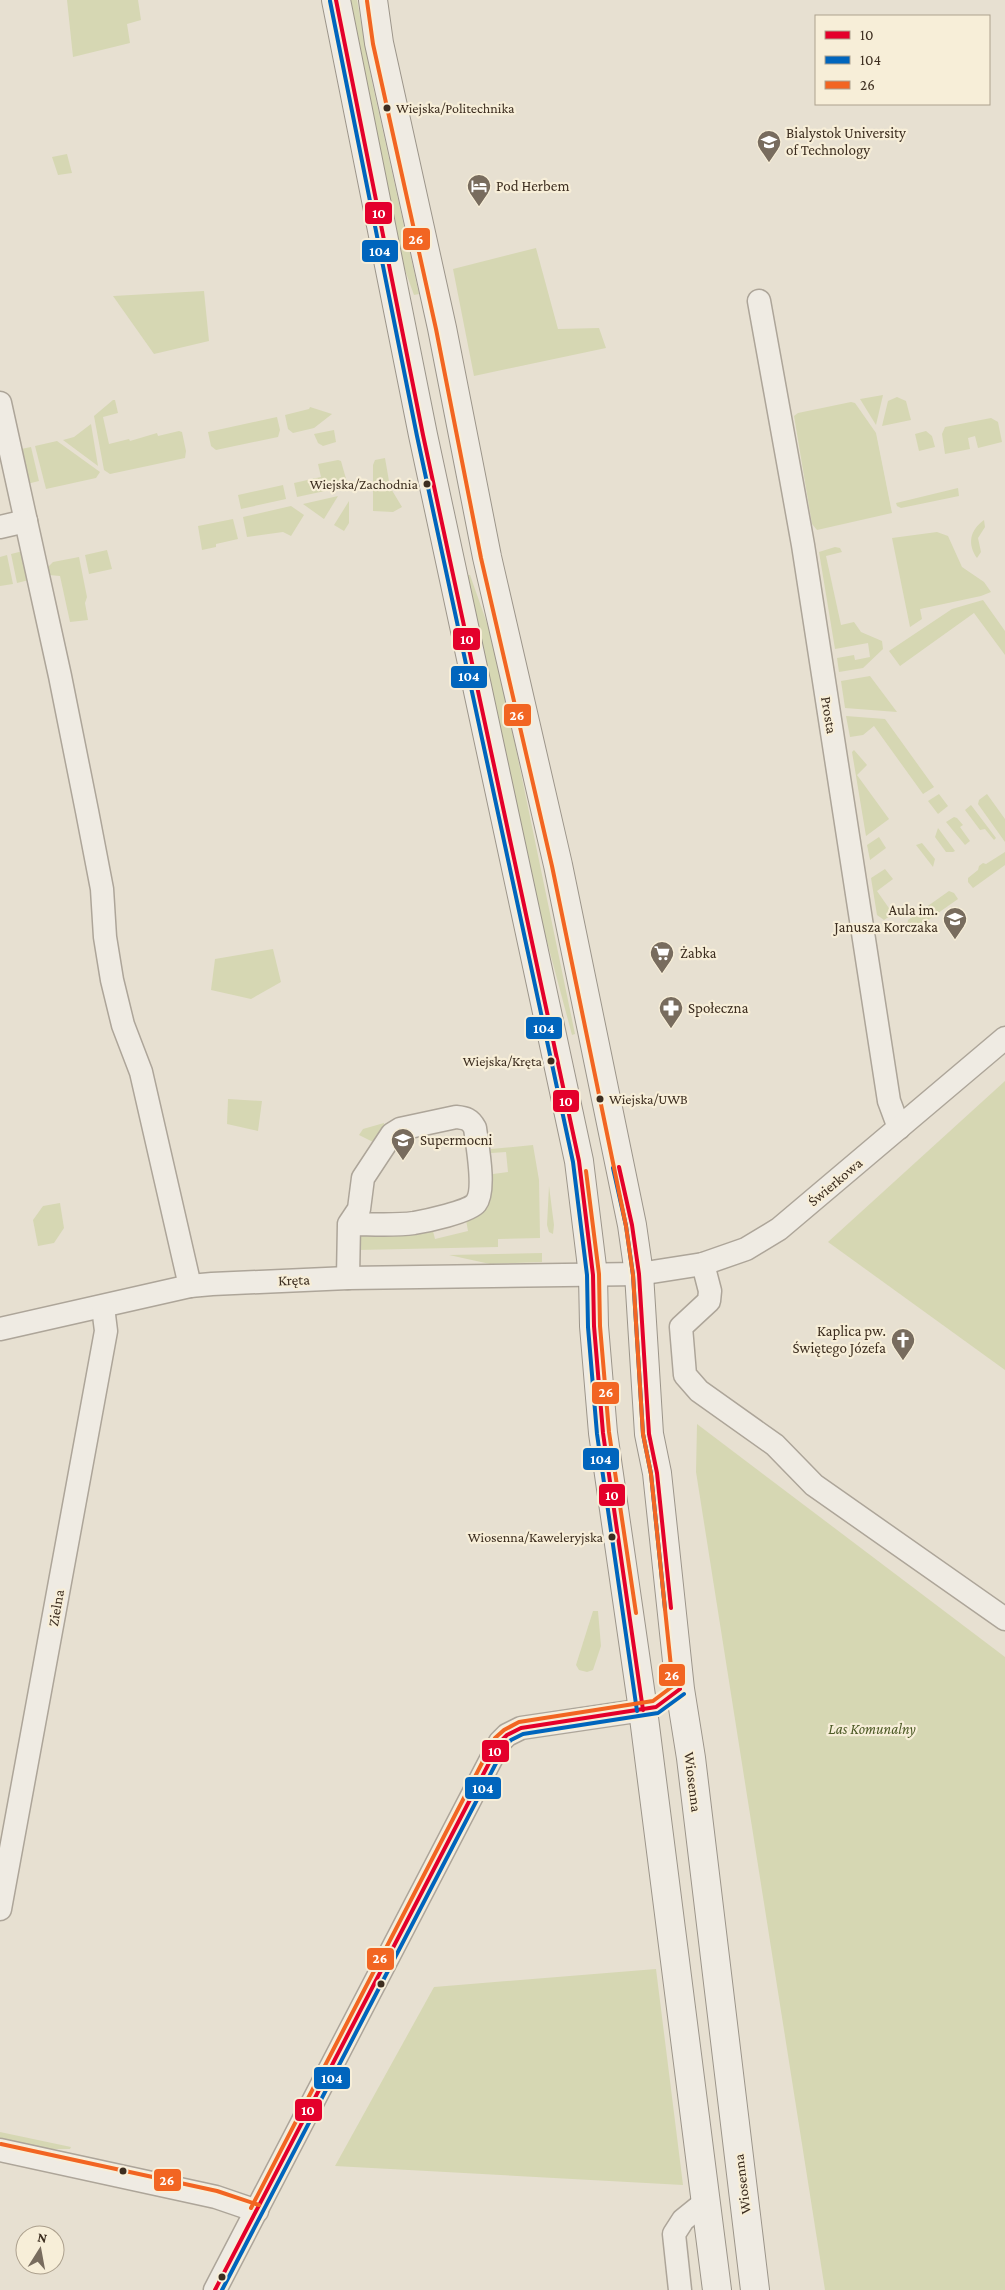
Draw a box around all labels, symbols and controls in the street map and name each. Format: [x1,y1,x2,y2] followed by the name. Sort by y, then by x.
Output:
[815,15,990,105] legend
[860,27,873,43] text: 10
[860,52,881,68] text: 104
[860,77,875,93] text: 26
[396,100,515,117] place label: Wiejska/Politechnika
[382,103,392,113] marker: Wiejska/Politechnika
[786,125,906,159] place label: Bialystok University of Technology
[756,129,782,163] school or university icon: Bialystok University of Technology
[466,173,492,207] hotel icon: Pod Herbem
[496,178,569,194] place label: Pod Herbem
[364,201,393,225] line badge: 10
[372,205,386,221] text: 10
[402,227,431,251] line badge: 26
[409,231,423,247] text: 26
[361,239,399,263] line badge: 104
[369,243,391,259] text: 104
[310,476,419,493] place label: Wiejska/Zachodnia
[422,479,432,489] marker: Wiejska/Zachodnia
[452,627,481,651] line badge: 10
[460,631,474,647] text: 10
[450,665,488,689] line badge: 104
[458,668,480,684] text: 104
[818,695,840,735] street label: Prosta
[503,703,532,727] line badge: 26
[510,707,524,723] text: 26
[832,902,938,936] place label: Aula im. Janusza Korczaka
[942,906,968,940] school or university icon: Aula im. Janusza Korczaka
[649,940,675,974] supermarket icon: Żabka
[680,945,717,961] place label: Żabka
[658,995,684,1029] pharmacy icon: Społeczna
[688,1000,748,1017] place label: Społeczna
[525,1016,563,1040] line badge: 104
[533,1020,555,1036] text: 104
[463,1053,543,1070] place label: Wiejska/Kręta
[546,1056,556,1066] marker: Wiejska/Kręta
[552,1089,580,1113] line badge: 10
[609,1091,688,1108] place label: Wiejska/UWB
[559,1093,573,1109] text: 10
[595,1094,605,1104] marker: Wiejska/UWB
[390,1127,416,1161] school or university icon: Supermocni
[420,1132,493,1149] place label: Supermocni
[805,1155,865,1209] street label: Świerkowa
[278,1271,310,1290] street label: Kręta
[792,1323,886,1357] place label: Kaplica pw. Świętego Józefa
[890,1327,916,1361] church icon: Kaplica pw. Świętego Józefa
[591,1381,620,1405] line badge: 26
[599,1384,613,1400] text: 26
[582,1447,620,1471] line badge: 104
[590,1451,612,1467] text: 104
[598,1483,626,1507] line badge: 10
[605,1487,619,1503] text: 10
[468,1529,604,1546] place label: Wiosenna/Kaweleryjska
[607,1532,617,1542] marker: Wiosenna/Kaweleryjska
[45,1588,67,1628] street label: Zielna
[658,1663,686,1687] line badge: 26
[665,1667,679,1683] text: 26
[828,1721,916,1738] park label: Las Komunalny
[481,1739,510,1763] line badge: 10
[488,1743,502,1759] text: 10
[681,1751,705,1813] street label: Wiosenna
[464,1776,502,1800] line badge: 104
[472,1780,494,1796] text: 104
[366,1947,395,1971] line badge: 26
[373,1950,387,1966] text: 26
[376,1979,386,1989] unlabelled marker
[313,2066,351,2090] line badge: 104
[321,2070,343,2086] text: 104
[294,2098,323,2122] line badge: 10
[301,2102,315,2118] text: 10
[730,2153,754,2215] street label: Wiosenna
[118,2166,128,2176] unlabelled marker
[153,2168,182,2192] line badge: 26
[160,2172,174,2188] text: 26
[15,2225,65,2275] north arrow
[36,2228,49,2246] text: N
[217,2272,227,2282] unlabelled marker

